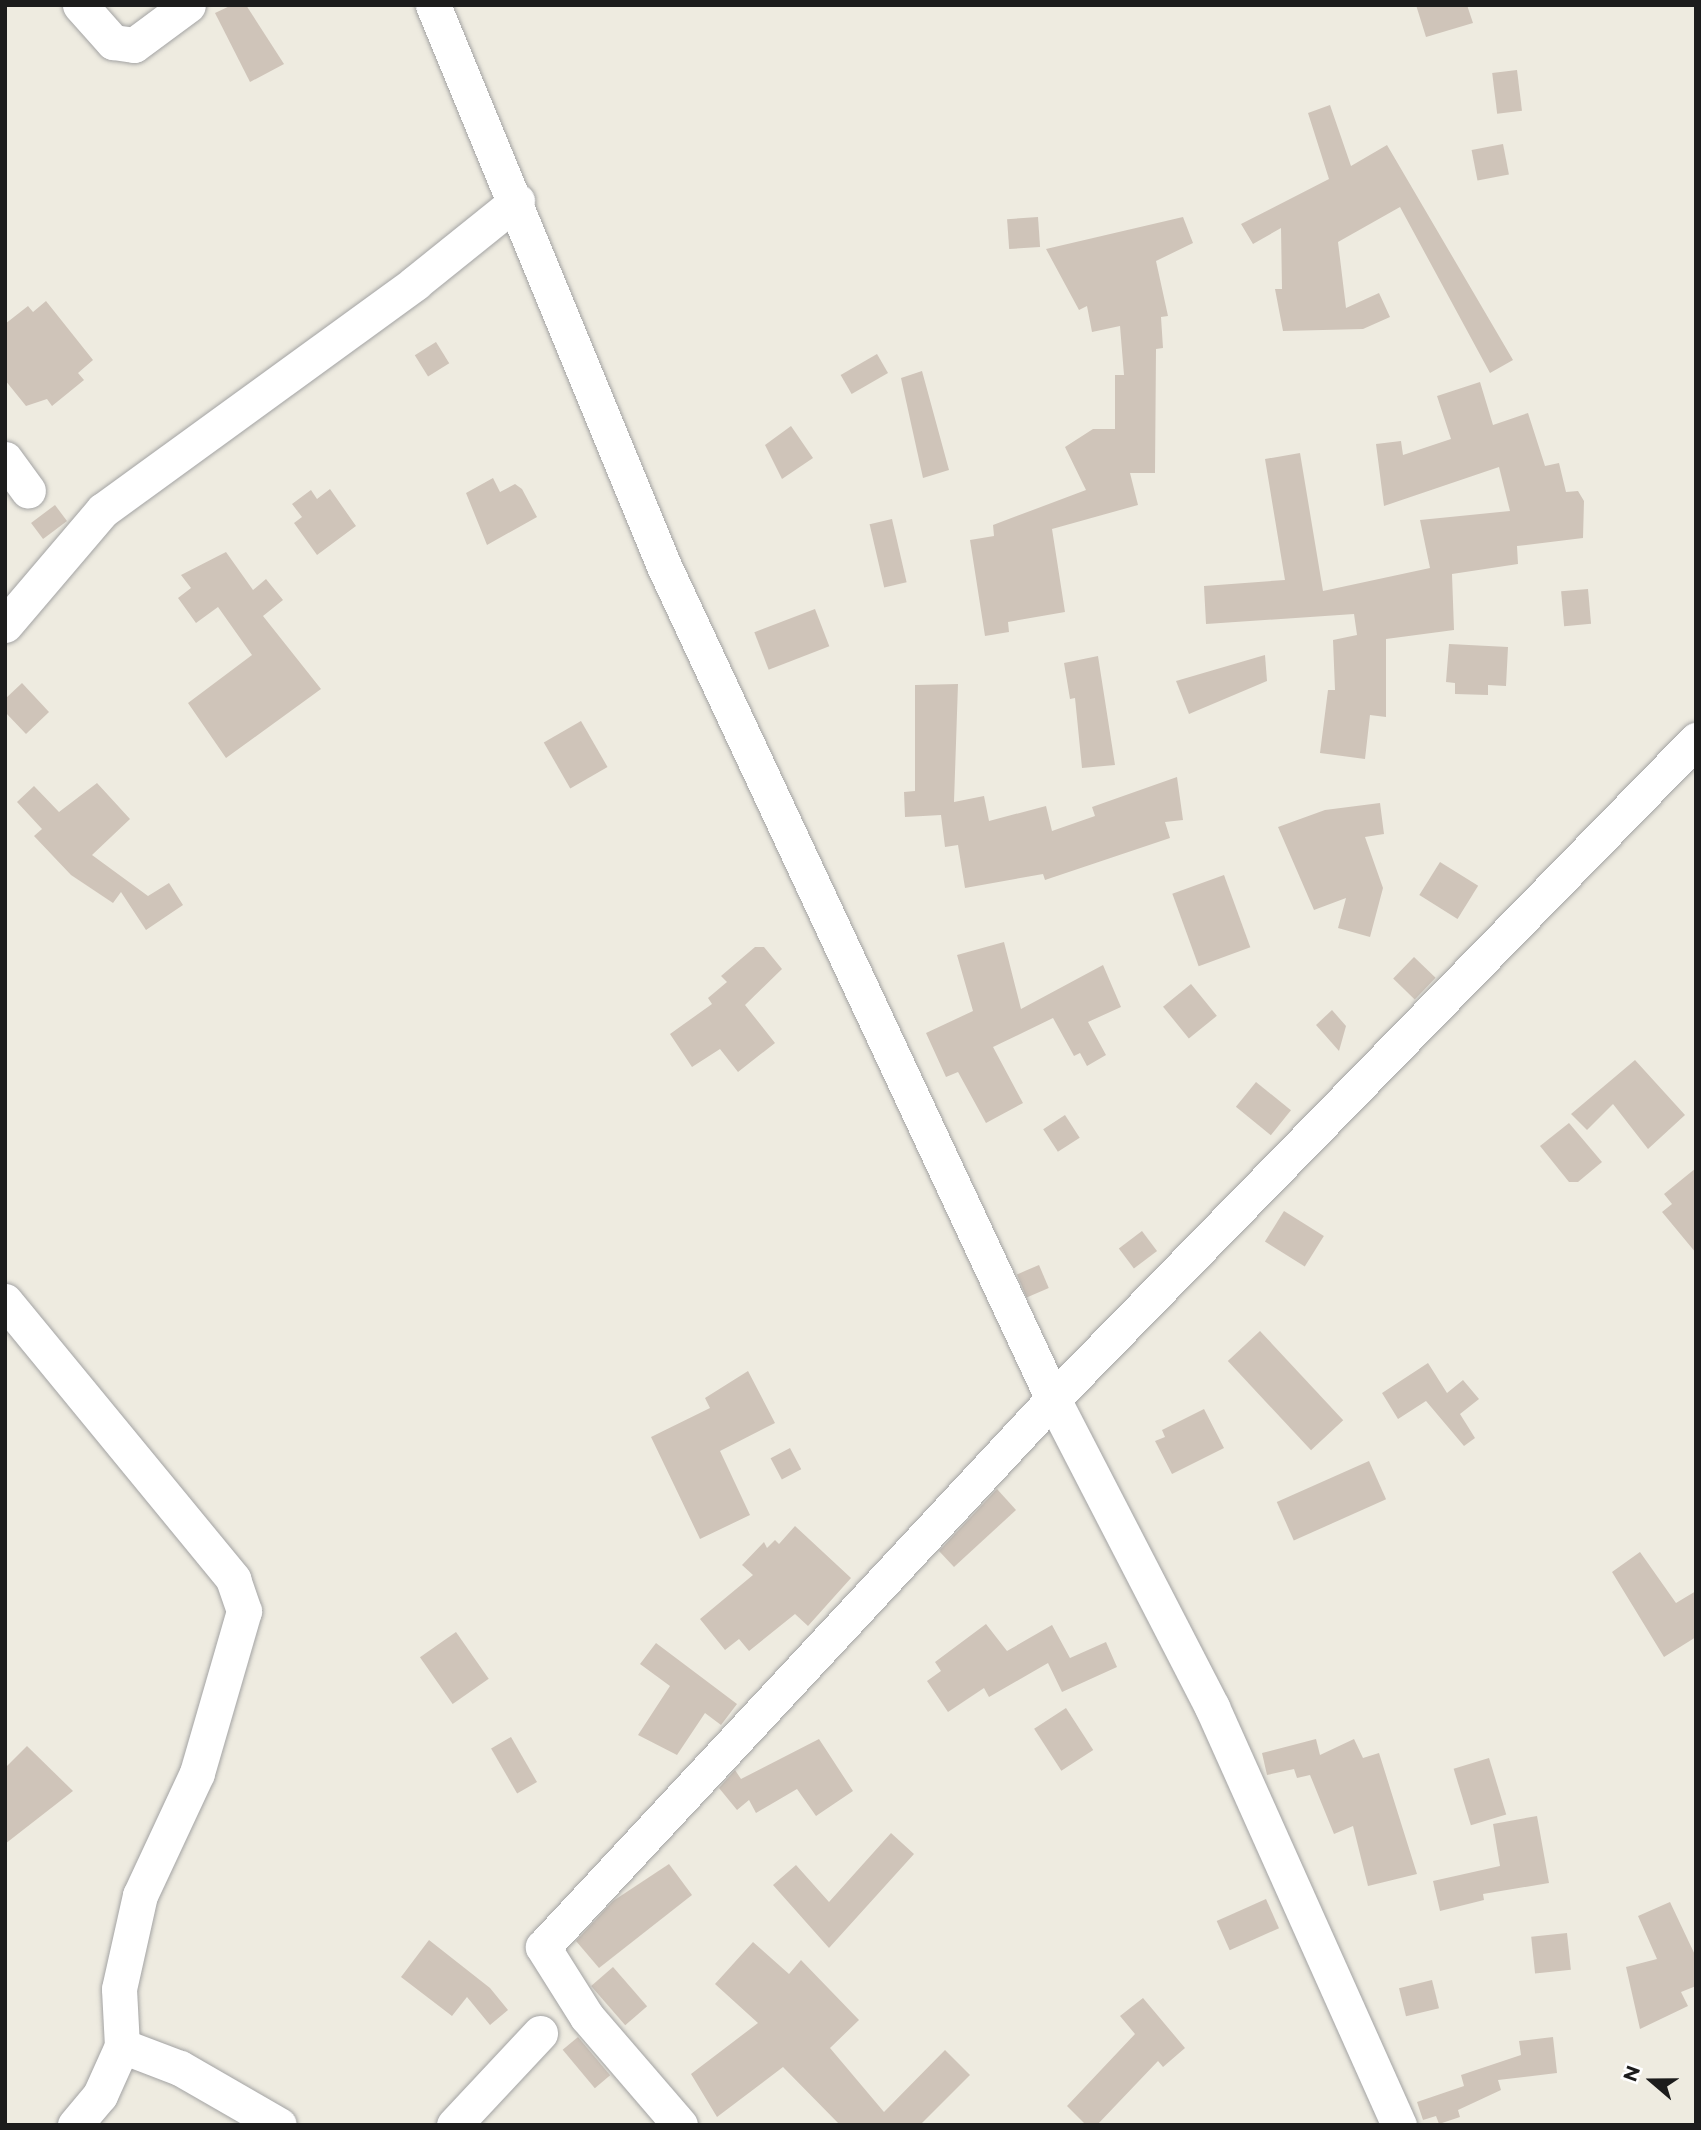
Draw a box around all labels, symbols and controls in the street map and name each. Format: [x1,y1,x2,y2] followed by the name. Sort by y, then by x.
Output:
[1617,2046,1687,2116] north arrow
[1618,2063,1645,2085] text: N

